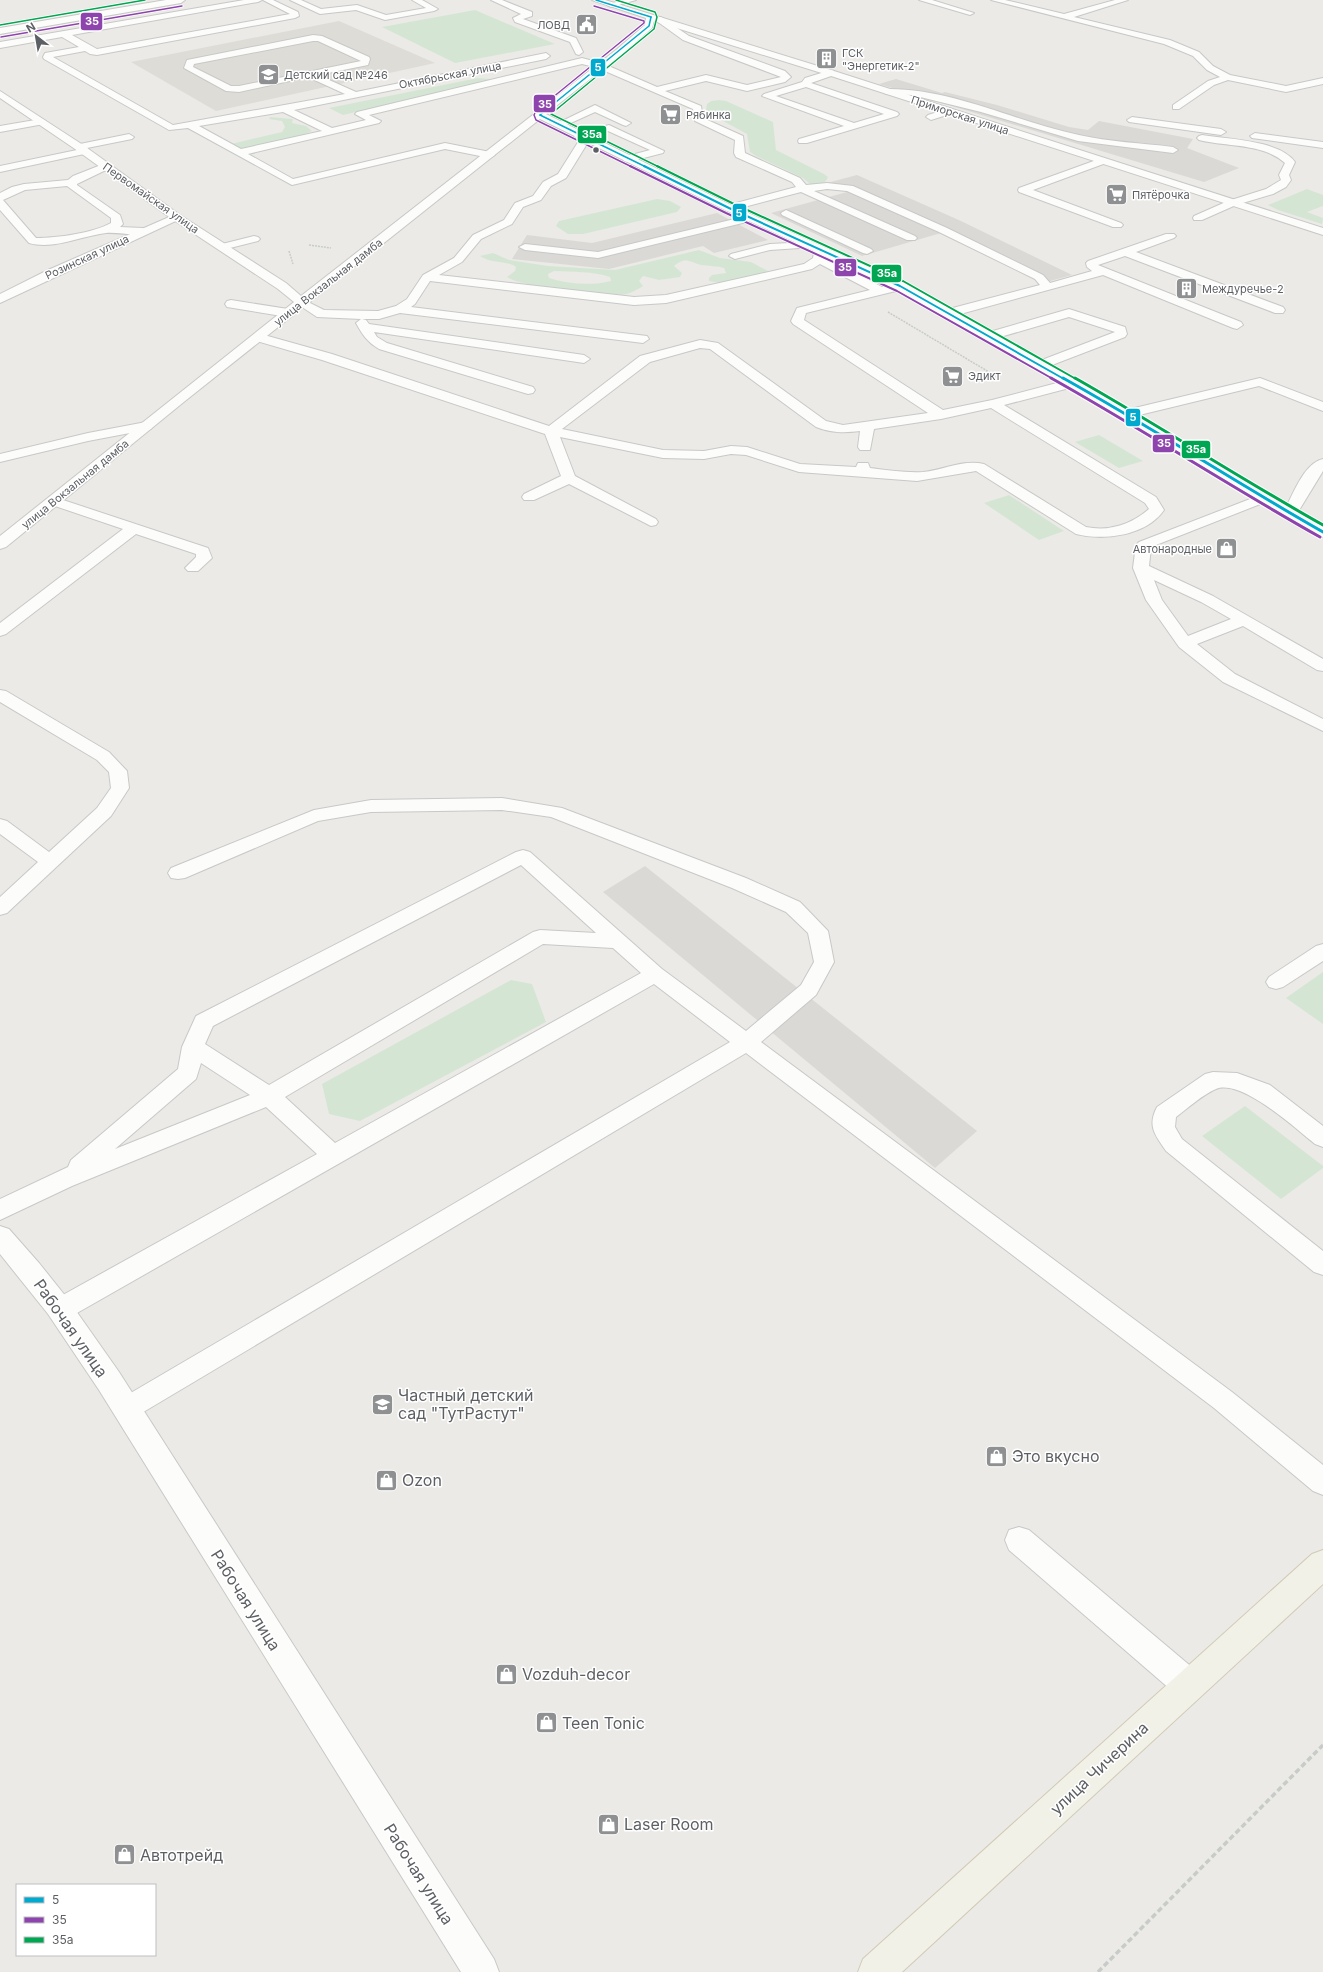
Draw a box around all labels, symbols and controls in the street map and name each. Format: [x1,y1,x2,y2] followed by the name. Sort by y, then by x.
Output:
[80,12,103,31] line badge: 35
[573,12,599,38] public building icon: ЛОВД
[85,14,99,28] text: 35
[16,16,56,56] north arrow
[537,18,570,32] place label: ЛОВД
[24,19,38,36] text: N
[814,46,840,72] building icon: ГСК "Энергетик-2"
[842,46,920,73] place label: ГСК "Энергетик-2"
[398,58,502,92] street label: Октябрьская улица
[590,58,606,77] line badge: 5
[594,60,602,74] text: 5
[256,62,282,88] school or university icon: Детский сад №246
[284,68,388,82] place label: Детский сад №246
[909,93,1011,137] street label: Приморская улица
[533,94,556,113] line badge: 35
[538,97,552,111] text: 35
[657,102,683,128] supermarket icon: Рябинка
[686,108,731,122] place label: Рябинка
[577,125,607,144] line badge: 35а
[582,127,602,141] text: 35а
[591,145,601,155] unlabelled marker
[100,160,202,236] street label: Первомайская улица
[1104,182,1130,208] supermarket icon: Пятёрочка
[1132,188,1190,202] place label: Пятёрочка
[732,203,747,222] line badge: 5
[735,206,743,220] text: 5
[43,231,131,283] street label: Розинская улица
[271,235,385,329] street label: улица Вокзальная дамба
[834,258,857,277] line badge: 35
[838,260,852,274] text: 35
[871,264,902,283] line badge: 35а
[877,266,897,280] text: 35а
[1173,276,1199,302] building icon: Междуречье-2
[1202,282,1284,296] place label: Междуречье-2
[939,363,965,389] supermarket icon: Эдикт
[968,369,1001,383] place label: Эдикт
[1125,408,1141,427] line badge: 5
[1129,410,1137,424] text: 5
[1152,434,1175,453] line badge: 35
[19,436,131,532] street label: улица Вокзальная дамба
[1157,436,1171,450] text: 35
[1181,440,1211,459] line badge: 35а
[1186,442,1206,456] text: 35а
[1214,536,1240,562] shop icon: Автонародные
[1133,542,1212,556] place label: Автонародные
[30,1275,112,1381] street label: Рабочая улица
[398,1385,534,1423] place label: Частный детский сад "ТутРастут"
[370,1391,396,1417] school or university icon: Частный детский сад "ТутРастут"
[984,1443,1010,1469] shop icon: Это вкусно
[1012,1446,1100,1466] place label: Это вкусно
[373,1467,399,1493] shop icon: Ozon
[402,1470,442,1490] place label: Ozon
[207,1546,285,1654] street label: Рабочая улица
[494,1661,520,1687] shop icon: Vozduh-decor
[522,1664,630,1684] place label: Vozduh-decor
[534,1710,560,1736] shop icon: Teen Tonic
[562,1713,645,1733] place label: Teen Tonic
[1046,1717,1152,1819] street label: улица Чичерина
[595,1811,621,1837] shop icon: Laser Room
[624,1814,714,1834] place label: Laser Room
[380,1820,458,1928] street label: Рабочая улица
[111,1842,137,1868] shop icon: Автотрейд
[140,1845,223,1865] place label: Автотрейд
[16,1884,156,1956] legend
[52,1892,59,1907] text: 5
[52,1912,67,1927] text: 35
[52,1932,73,1947] text: 35а

